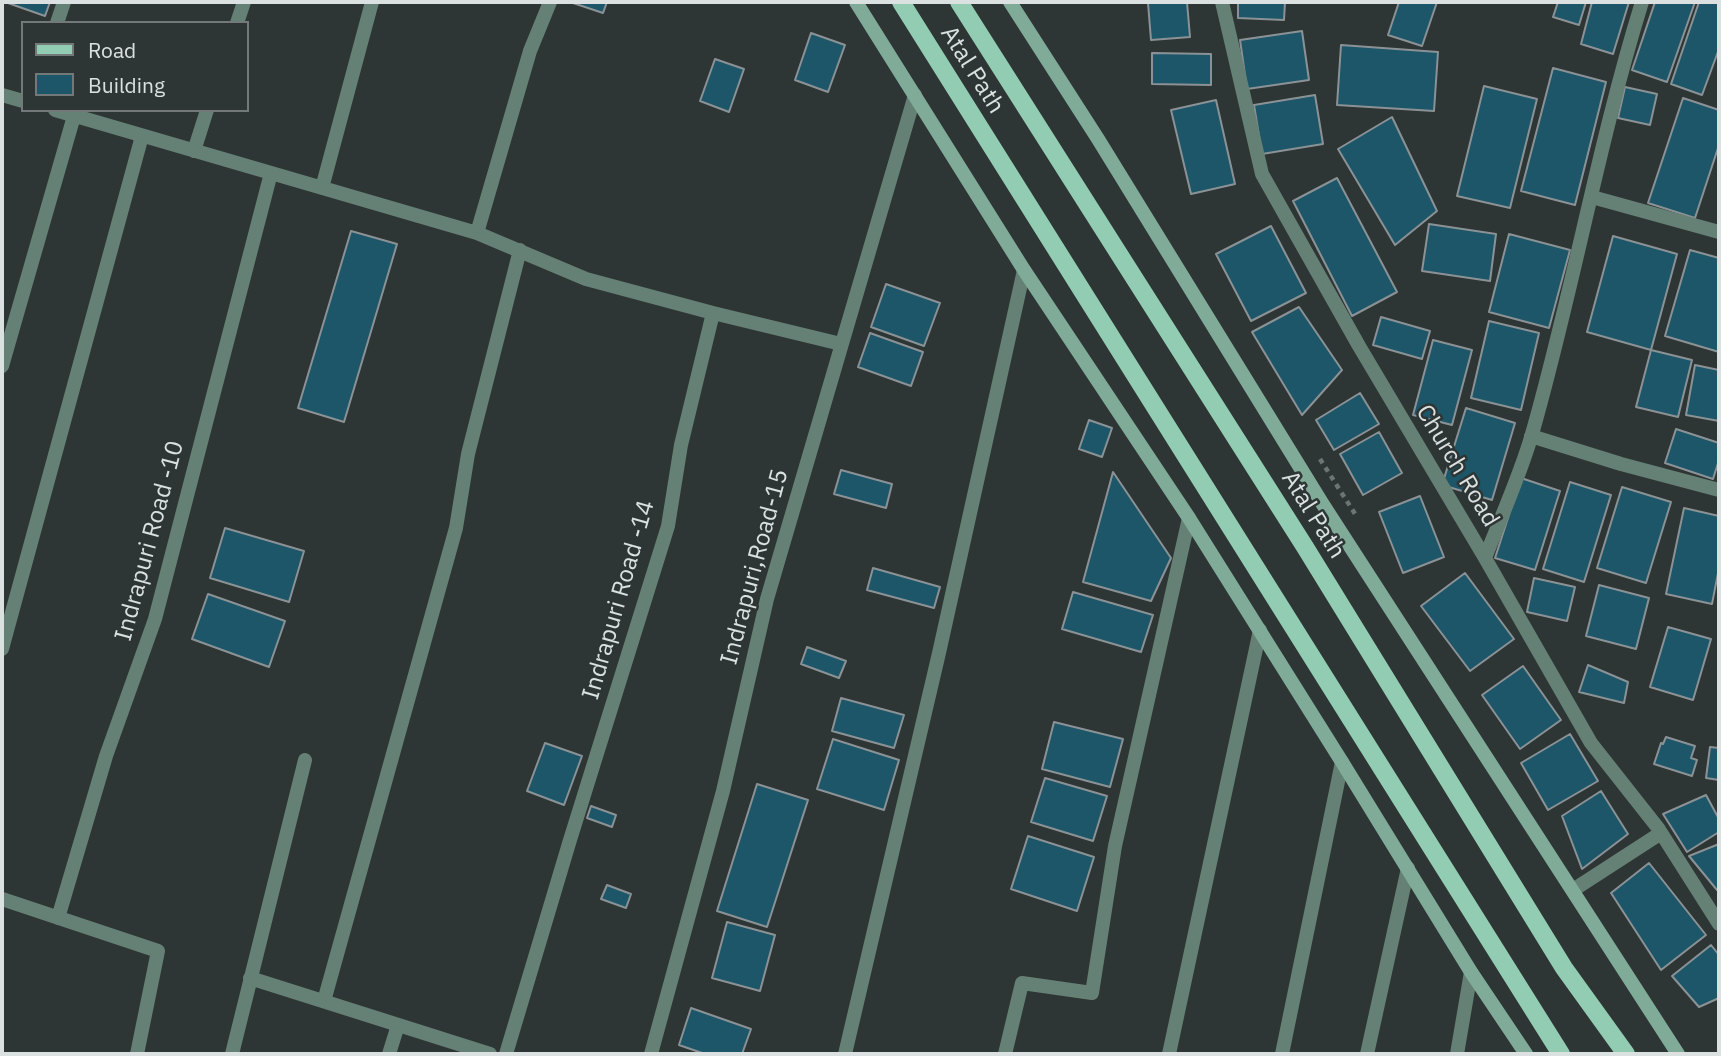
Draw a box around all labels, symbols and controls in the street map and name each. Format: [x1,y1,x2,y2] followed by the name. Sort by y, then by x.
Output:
[21,21,248,112] legend
[934,21,1010,119] street label: Atal Path
[88,36,136,64] text: Road
[88,71,165,99] text: Building
[1409,400,1505,532] street label: Church Road
[109,438,191,644] street label: Indrapuri Road -10
[715,466,795,668] street label: Indrapuri,Road-15
[1275,466,1351,564] street label: Atal Path
[577,497,661,703] street label: Indrapuri Road -14

